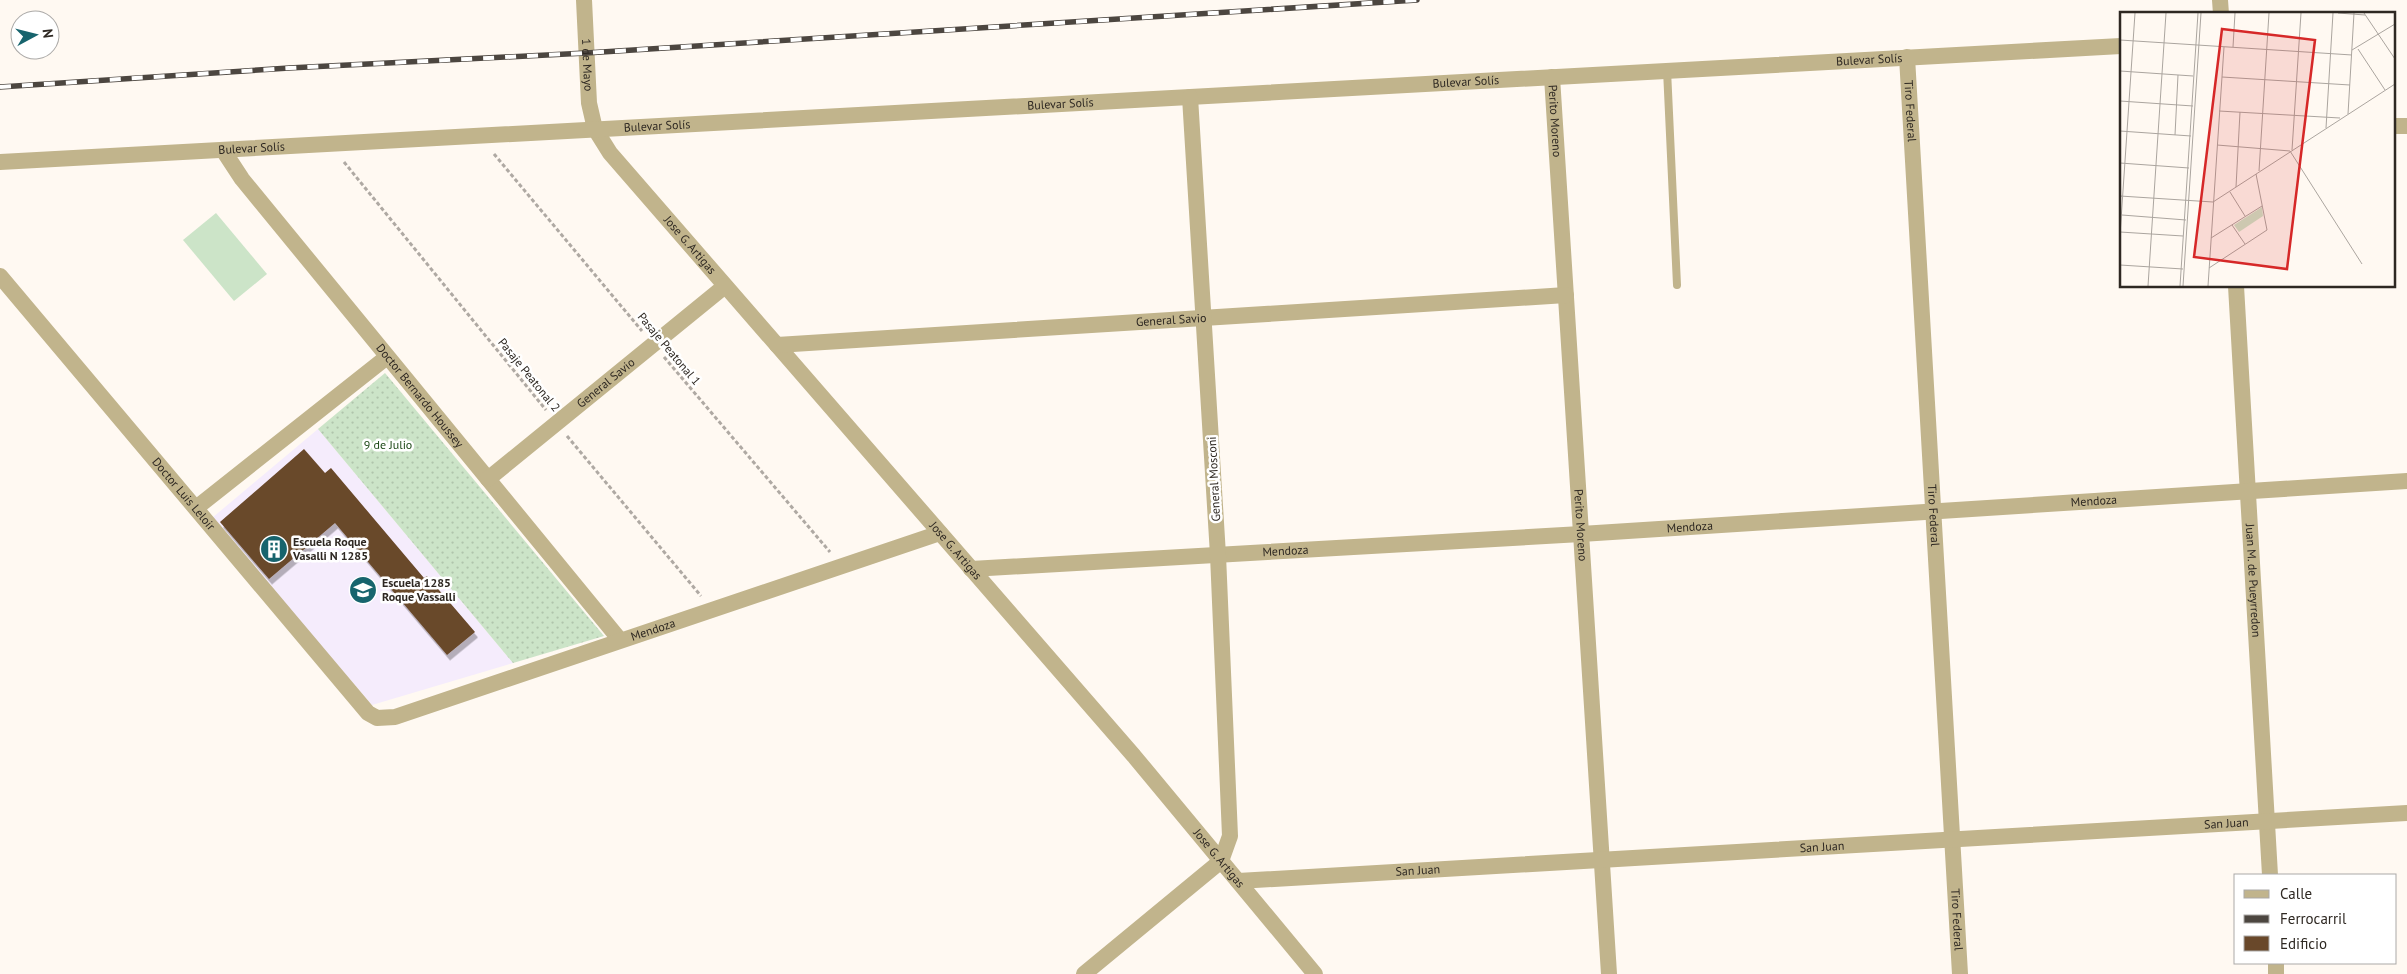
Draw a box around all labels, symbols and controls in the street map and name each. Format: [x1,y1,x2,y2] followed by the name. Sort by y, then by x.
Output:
[10,10,60,60] north arrow
[2120,12,2394,288] inset map
[38,28,57,39] text: N
[579,38,596,92] street label: 1 de Mayo
[1836,50,1903,69] street label: Bulevar Solís
[1432,72,1499,91] street label: Bulevar Solís
[1901,79,1920,143] street label: Tiro Federal
[1546,84,1565,158] street label: Perito Moreno
[1027,94,1094,113] street label: Bulevar Solís
[623,116,691,135] street label: Bulevar Solís
[218,138,285,157] street label: Bulevar Solís
[660,212,720,277] street label: Jose G. Artigas
[635,309,704,388] street label: Pasaje Peatonal 1
[1135,310,1207,329] street label: General Savio
[495,335,564,414] street label: Pasaje Peatonal 2
[373,340,467,451] street label: Doctor Bernardo Houssey
[573,354,638,411] street label: General Savio
[1204,436,1223,522] street label: General Mosconi
[364,437,412,452] park label: 9 de Julio
[149,454,219,533] street label: Doctor Luis Leloir
[1925,484,1943,547] street label: Tiro Federal
[1571,488,1591,562] street label: Perito Moreno
[2070,492,2118,510] street label: Mendoza
[926,517,985,583] street label: Jose G. Artigas
[1666,518,1713,535] street label: Mendoza
[2243,522,2264,638] street label: Juan M. de Pueyrredon
[259,534,289,564] building icon: Escuela Roque Vasalli N 1285
[292,534,368,563] place label: Escuela Roque Vasalli N 1285
[1262,542,1309,559] street label: Mendoza
[348,575,378,605] school or university icon: Escuela 1285 Roque Vassalli
[382,575,456,604] place label: Escuela 1285 Roque Vassalli
[629,615,677,644] street label: Mendoza
[2204,814,2249,832] street label: San Juan
[1190,825,1248,891] street label: Jose G. Artigas
[1799,838,1845,855] street label: San Juan
[1395,861,1440,879] street label: San Juan
[2234,874,2397,964] legend
[2280,884,2312,903] text: Calle
[1948,888,1967,951] street label: Tiro Federal
[2280,909,2347,928] text: Ferrocarril
[2280,934,2327,953] text: Edificio

